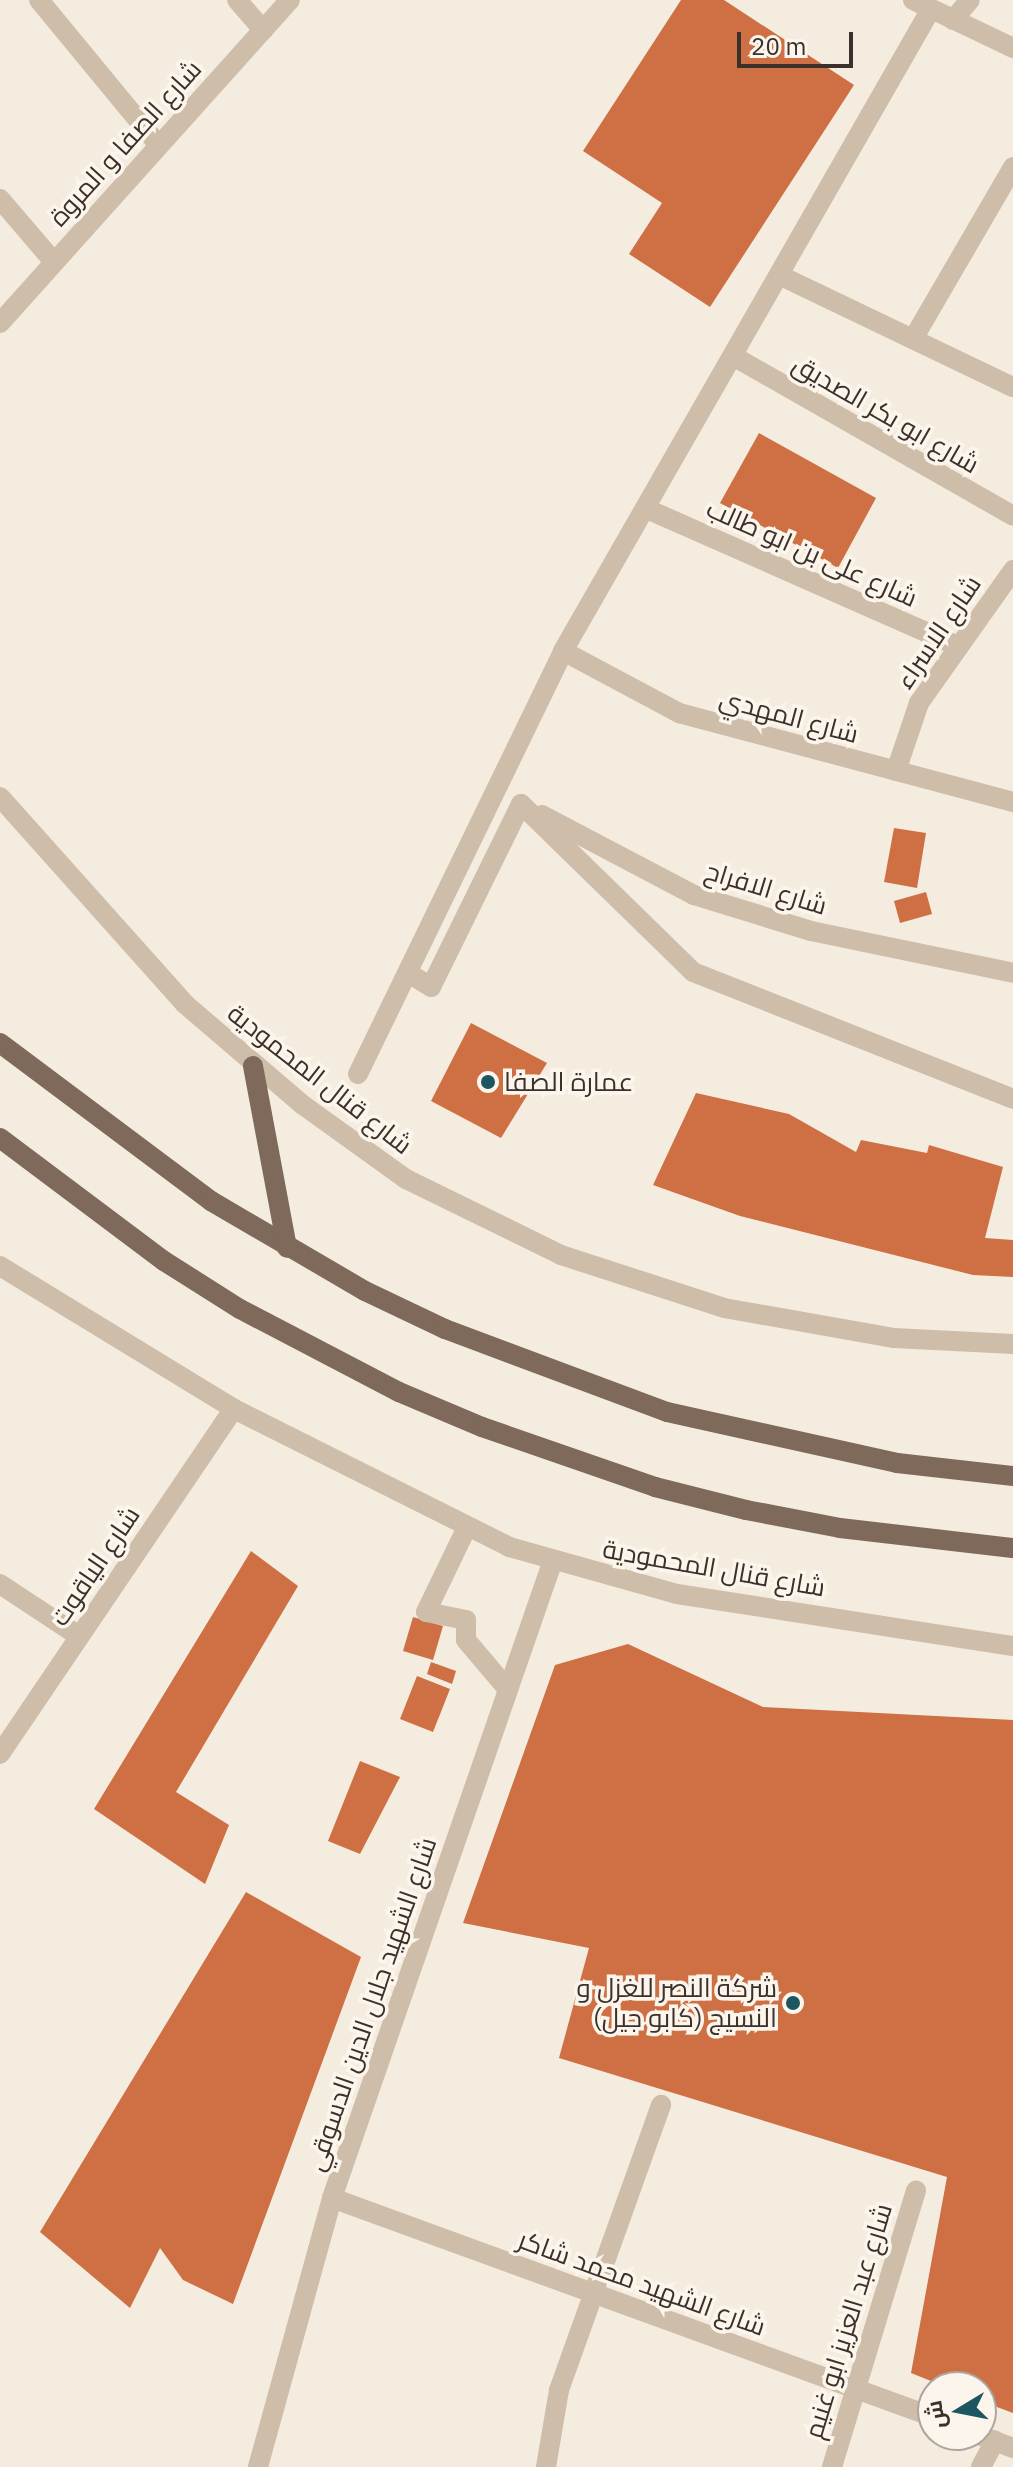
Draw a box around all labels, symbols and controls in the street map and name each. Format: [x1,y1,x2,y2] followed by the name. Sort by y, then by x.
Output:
[741,16,857,66] scale bar
[751,30,806,62] text: 20 m
[42,54,208,232] street label: شارع الصفا و المروة
[787,348,985,480] street label: شارع ابو بكر الصديق
[702,493,922,613] street label: شارع على بن ابو طالب
[889,569,987,695] street label: شارع الاسراء
[716,682,862,750] street label: شارع المهدي
[701,855,831,921] street label: شارع الافراح
[222,997,418,1161] street label: شارع قنال المحمودية
[504,1066,633,1098] place label: عمارة الصفا
[479,1073,497,1091] marker: عمارة الصفا
[44,1500,146,1632] street label: شارع الياقوت
[600,1533,828,1603] street label: شارع قنال المحمودية
[299,1833,443,2175] street label: شارع الشهيد جلال الدين الدسوقي
[577,1972,777,2034] place label: شركة النصر للغزل و النسيج (كابو جيل)
[784,1994,802,2012] marker: شركة النصر للغزل و النسيج (كابو جيل)
[797,2200,899,2442] street label: شارع عبد العزيز ابو غنيم
[514,2224,770,2342] street label: شارع الشهيد محمد شاكر
[917,2371,997,2451] north arrow
[918,2398,952,2431] text: ش

